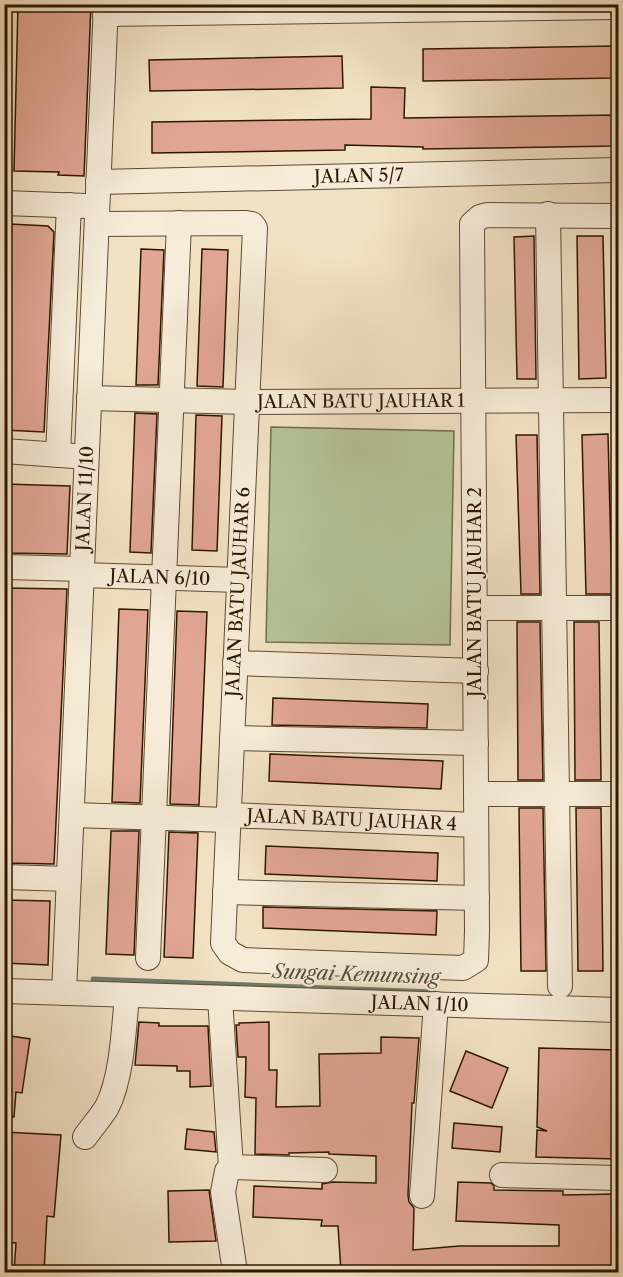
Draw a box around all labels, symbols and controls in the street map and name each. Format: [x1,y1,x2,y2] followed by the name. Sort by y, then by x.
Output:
[311,164,404,188] street label: JALAN 5/7
[254,390,465,413] street label: JALAN BATU JAUHAR 1
[72,445,98,554] street label: JALAN 11/10
[221,486,254,701] street label: JALAN BATU JAUHAR 6
[464,487,486,700] street label: JALAN BATU JAUHAR 2
[106,565,211,590] street label: JALAN 6/10
[243,805,457,835] street label: JALAN BATU JAUHAR 4
[271,959,442,989] water label: Sungai Kemunsing
[368,991,469,1016] street label: JALAN 1/10

